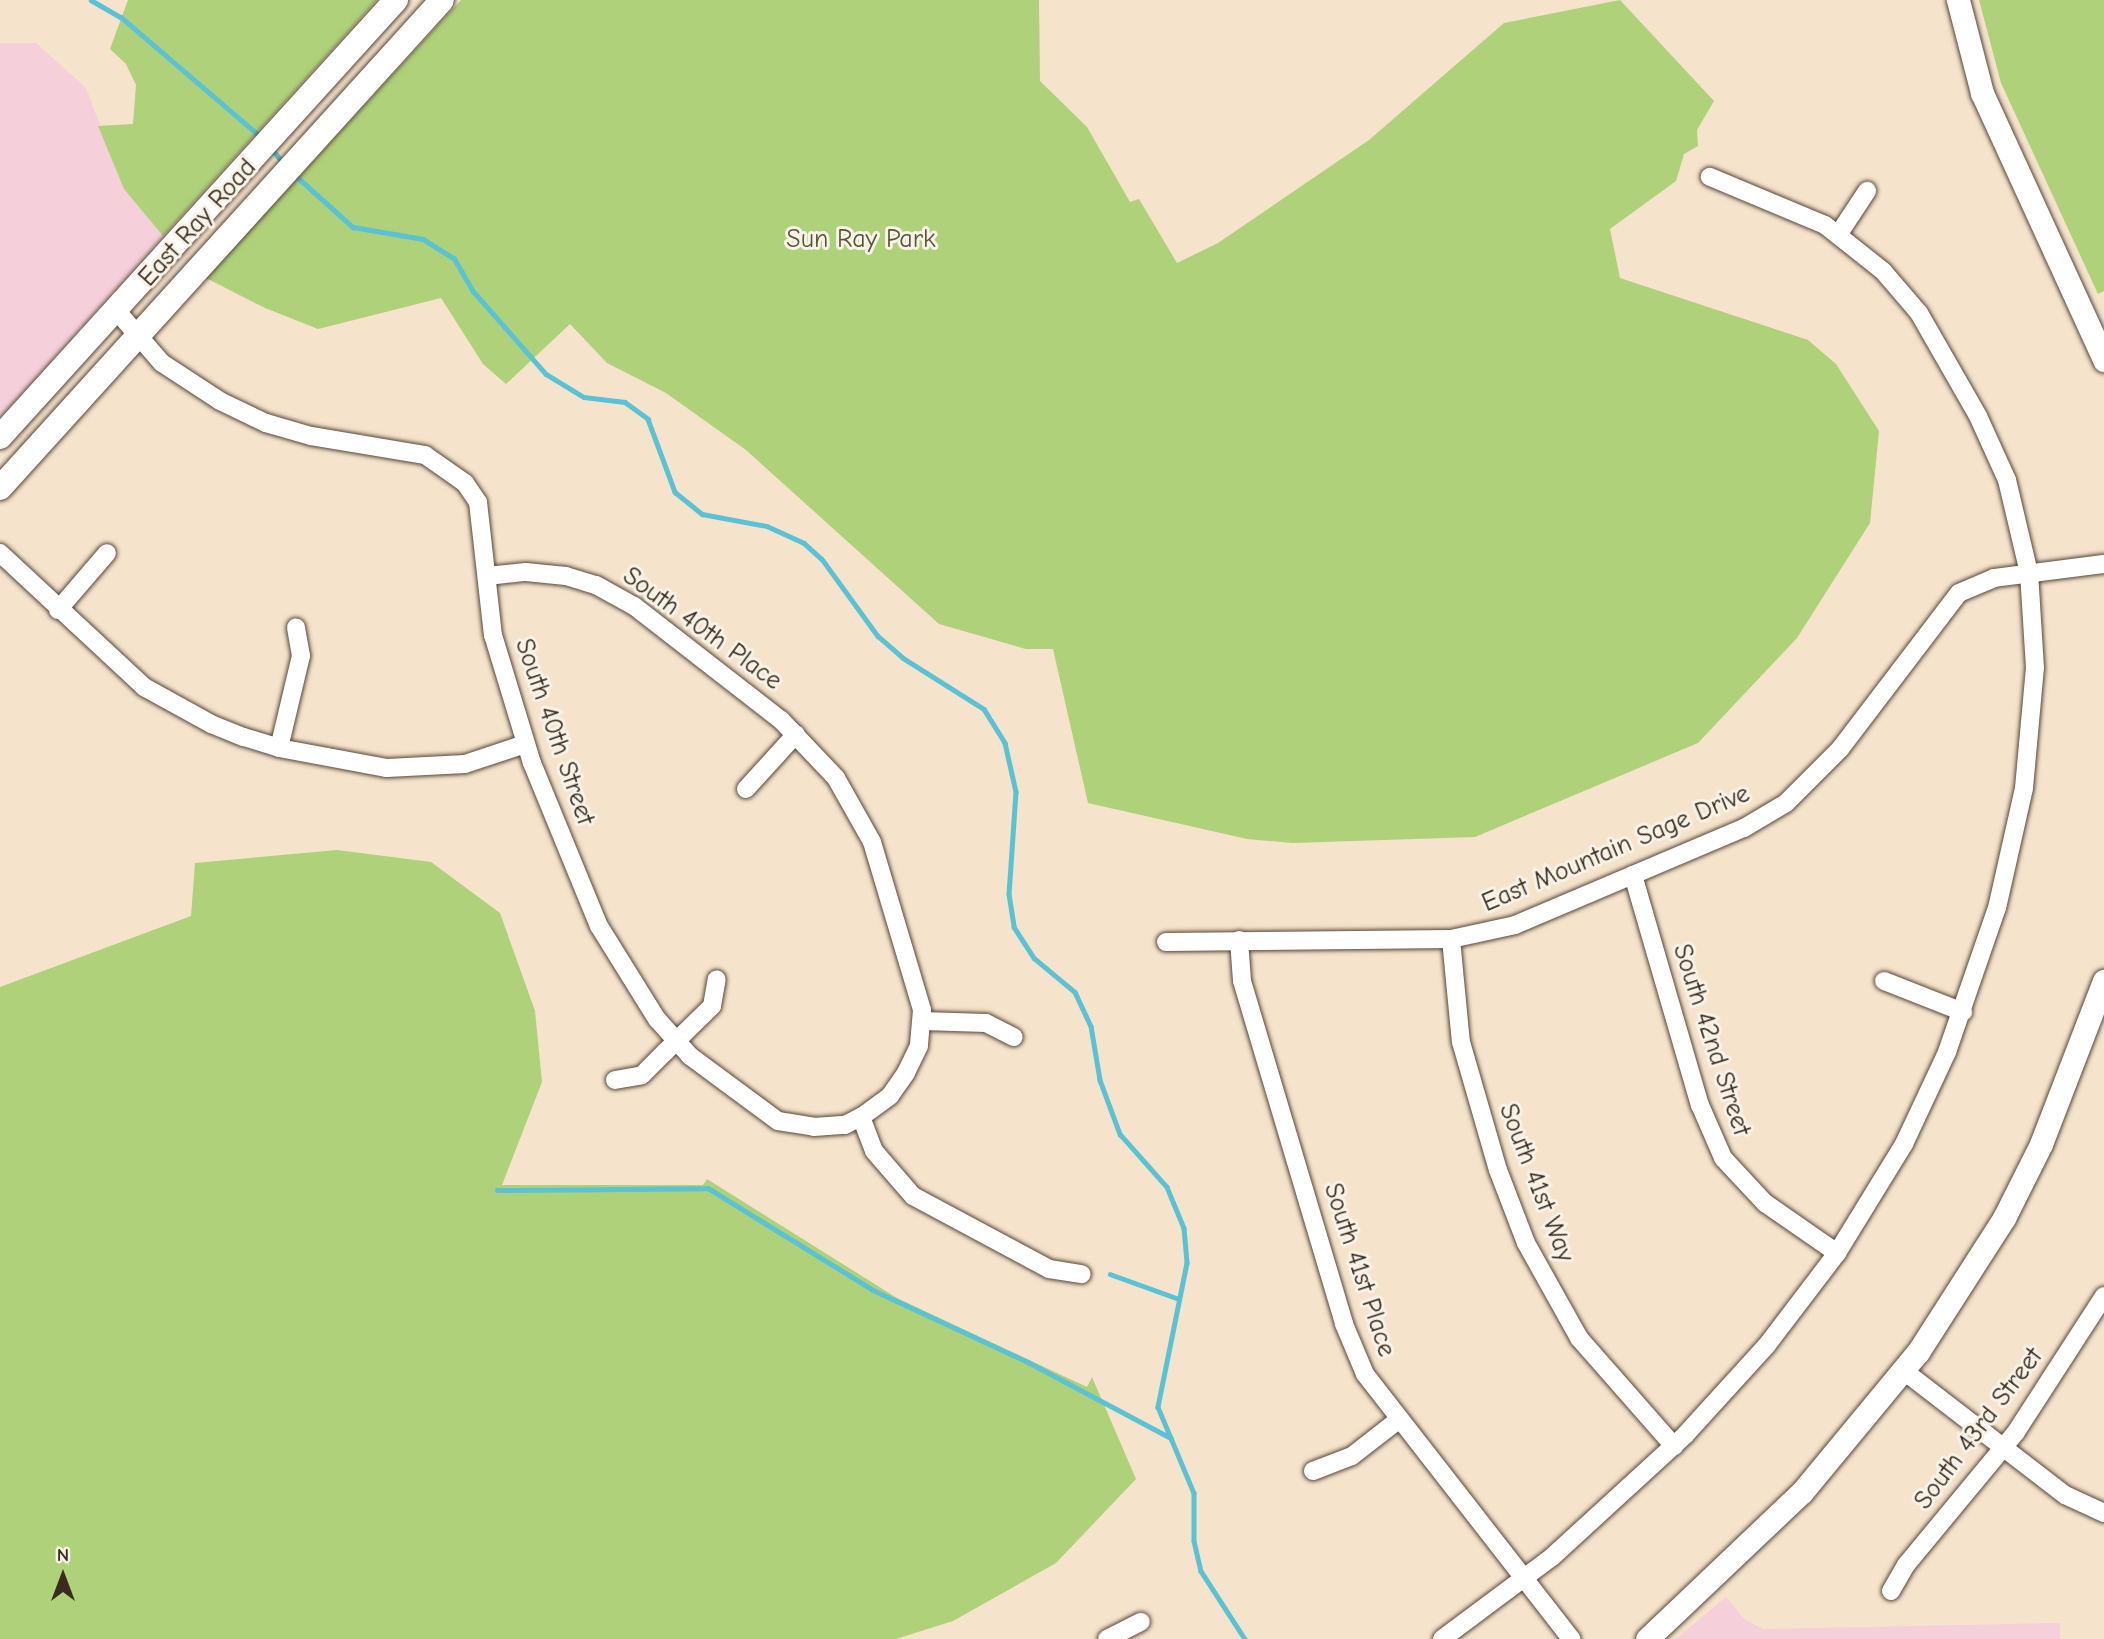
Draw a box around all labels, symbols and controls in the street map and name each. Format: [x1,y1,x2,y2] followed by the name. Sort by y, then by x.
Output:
[133,153,263,293] street label: East Ray Road
[786,224,936,256] park label: Sun Ray Park
[616,561,788,697] street label: South 40th Place
[508,635,600,829] street label: South 40th Street
[1478,778,1754,920] street label: East Mountain Sage Drive
[1665,940,1757,1140] street label: South 42nd Street
[1491,1099,1581,1267] street label: South 41st Way
[1316,1179,1402,1361] street label: South 41st Place
[1908,1342,2050,1516] street label: South 43rd Street
[28,1541,98,1611] north arrow
[57,1544,69,1566] text: N

